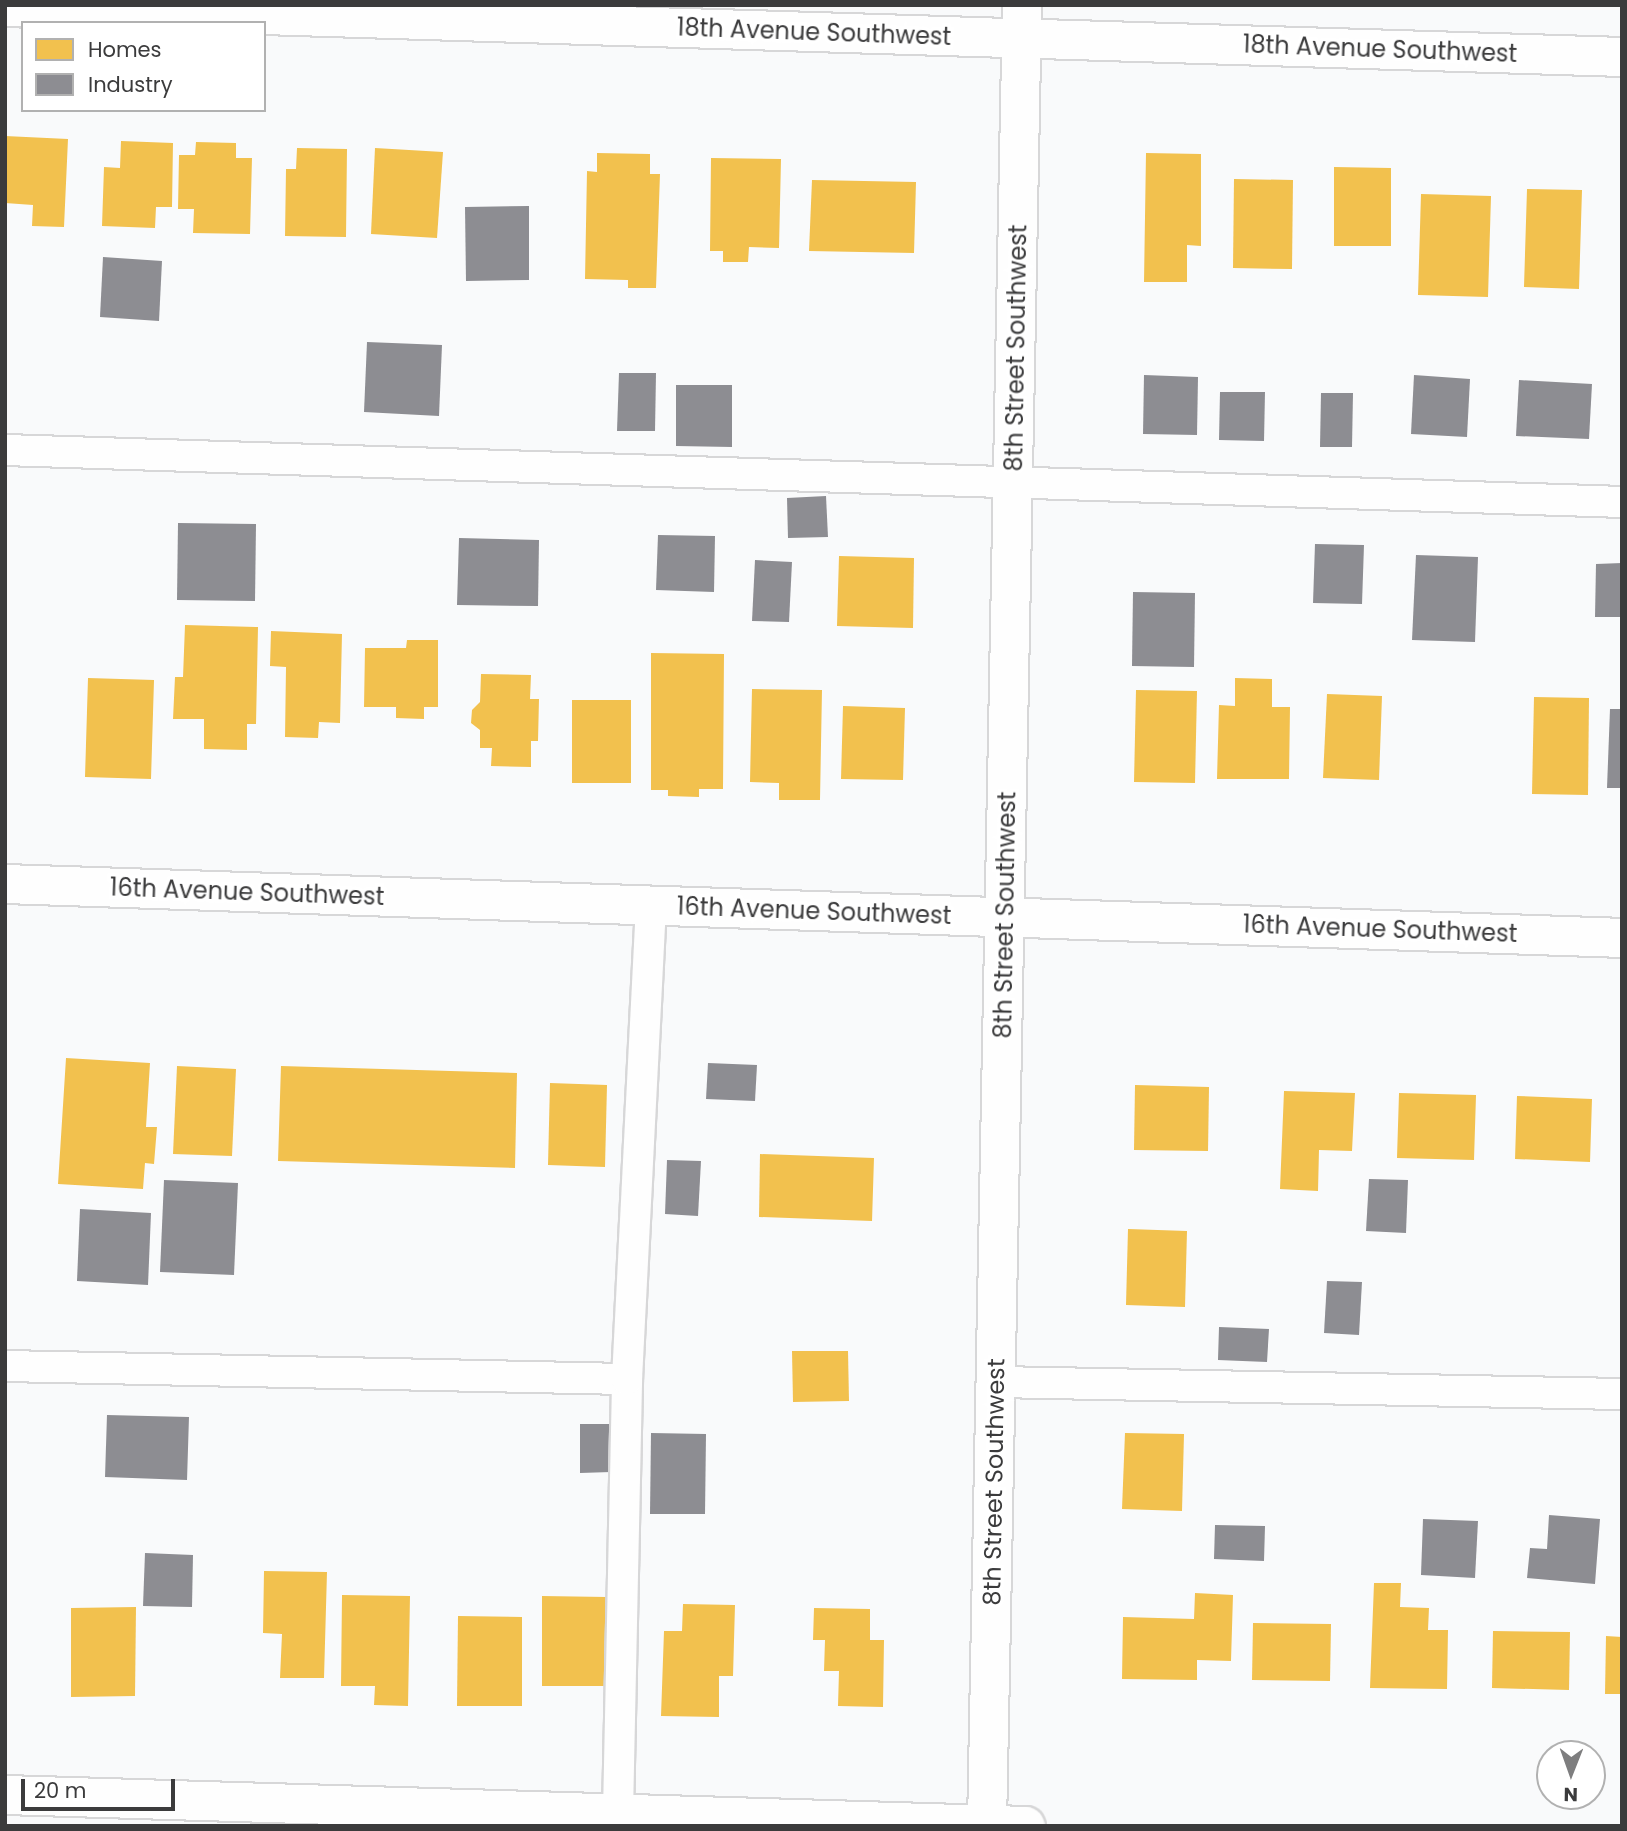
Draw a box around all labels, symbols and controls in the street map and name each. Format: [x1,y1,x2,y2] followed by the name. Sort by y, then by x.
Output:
[676,13,952,51] street label: 18th Avenue Southwest
[21,21,266,112] legend
[1242,30,1518,68] street label: 18th Avenue Southwest
[88,35,162,64] text: Homes
[88,70,173,99] text: Industry
[999,224,1033,472] street label: 8th Street Southwest
[988,791,1022,1039] street label: 8th Street Southwest
[109,873,385,911] street label: 16th Avenue Southwest
[676,892,952,930] street label: 16th Avenue Southwest
[1242,910,1518,948] street label: 16th Avenue Southwest
[977,1358,1011,1606] street label: 8th Street Southwest
[1536,1740,1606,1810] north arrow
[24,1764,178,1808] scale bar
[34,1776,87,1805] text: 20 m
[1563,1781,1578,1808] text: N

